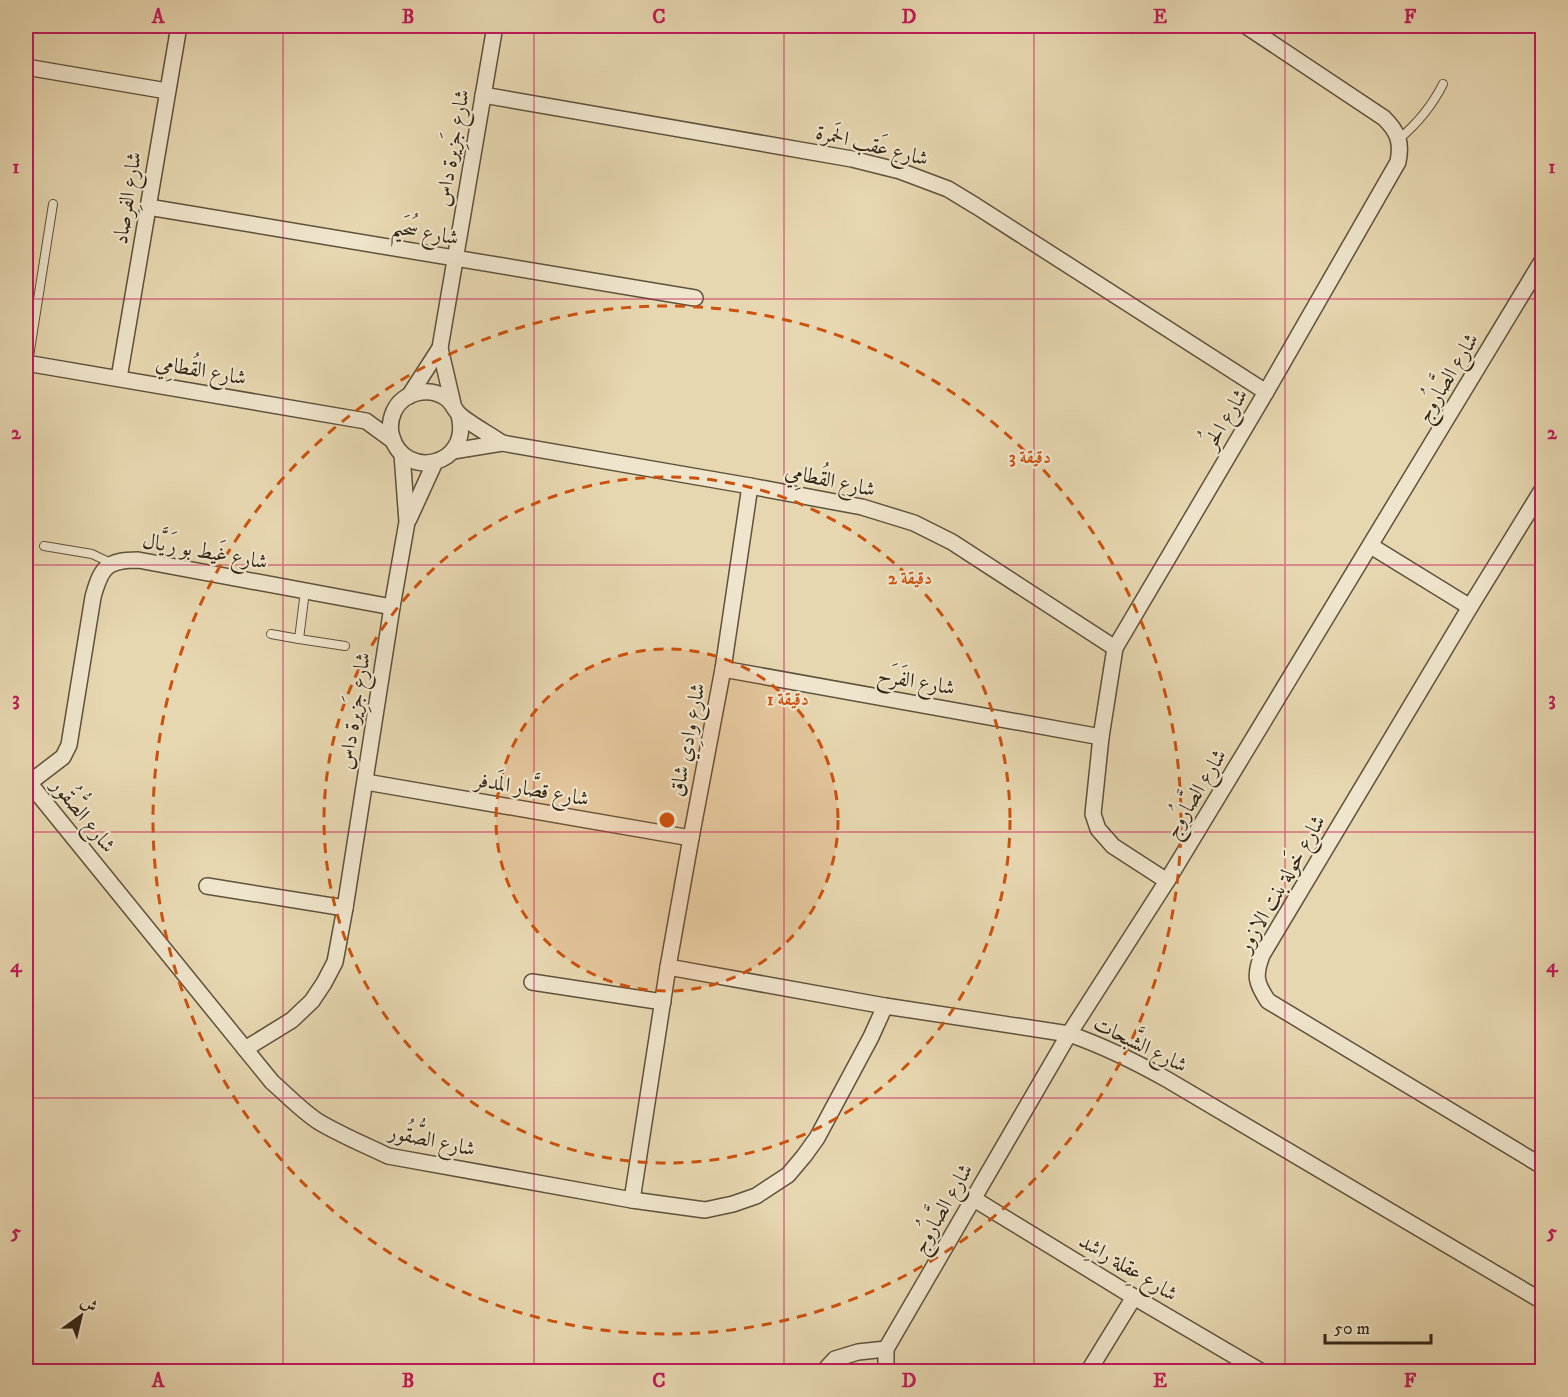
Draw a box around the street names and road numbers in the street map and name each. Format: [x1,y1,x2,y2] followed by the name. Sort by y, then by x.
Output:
[427,87,480,209] street label: شارع جَزِيرة داس
[812,117,932,176] street label: شارع عَقب الحَمرة
[108,150,152,247] street label: شارع الفِرصاد
[388,208,462,259] street label: شارع سُحَيم
[1406,325,1489,430] street label: شارع الصَّارُوج
[153,344,249,396] street label: شارع القُطامِي
[1192,381,1258,458] street label: شارع الحُر
[782,453,879,507] street label: شارع القُطامِي
[140,522,271,580] street label: شارع غَيط بو رَيَّال
[330,650,381,772] street label: شارع جَزِيرة داس
[874,659,957,707] street label: شارع الفَرَح
[664,681,716,800] street label: شارع وادِي شاق
[1154,741,1237,846] street label: شارع الصَّارُوج
[470,761,592,817] street label: شارع قصَّار المَدفر
[41,767,128,861] street label: شارع الصُّقُور
[1229,809,1335,961] street label: شارع خَولة بنت الازور
[1087,1006,1194,1083] street label: شارع الشَّبحات
[384,1110,480,1167] street label: شارع الصُّقُور
[902,1156,984,1261] street label: شارع الصَّارُوج
[1072,1228,1182,1311] street label: شارع عِقلة راشِد

